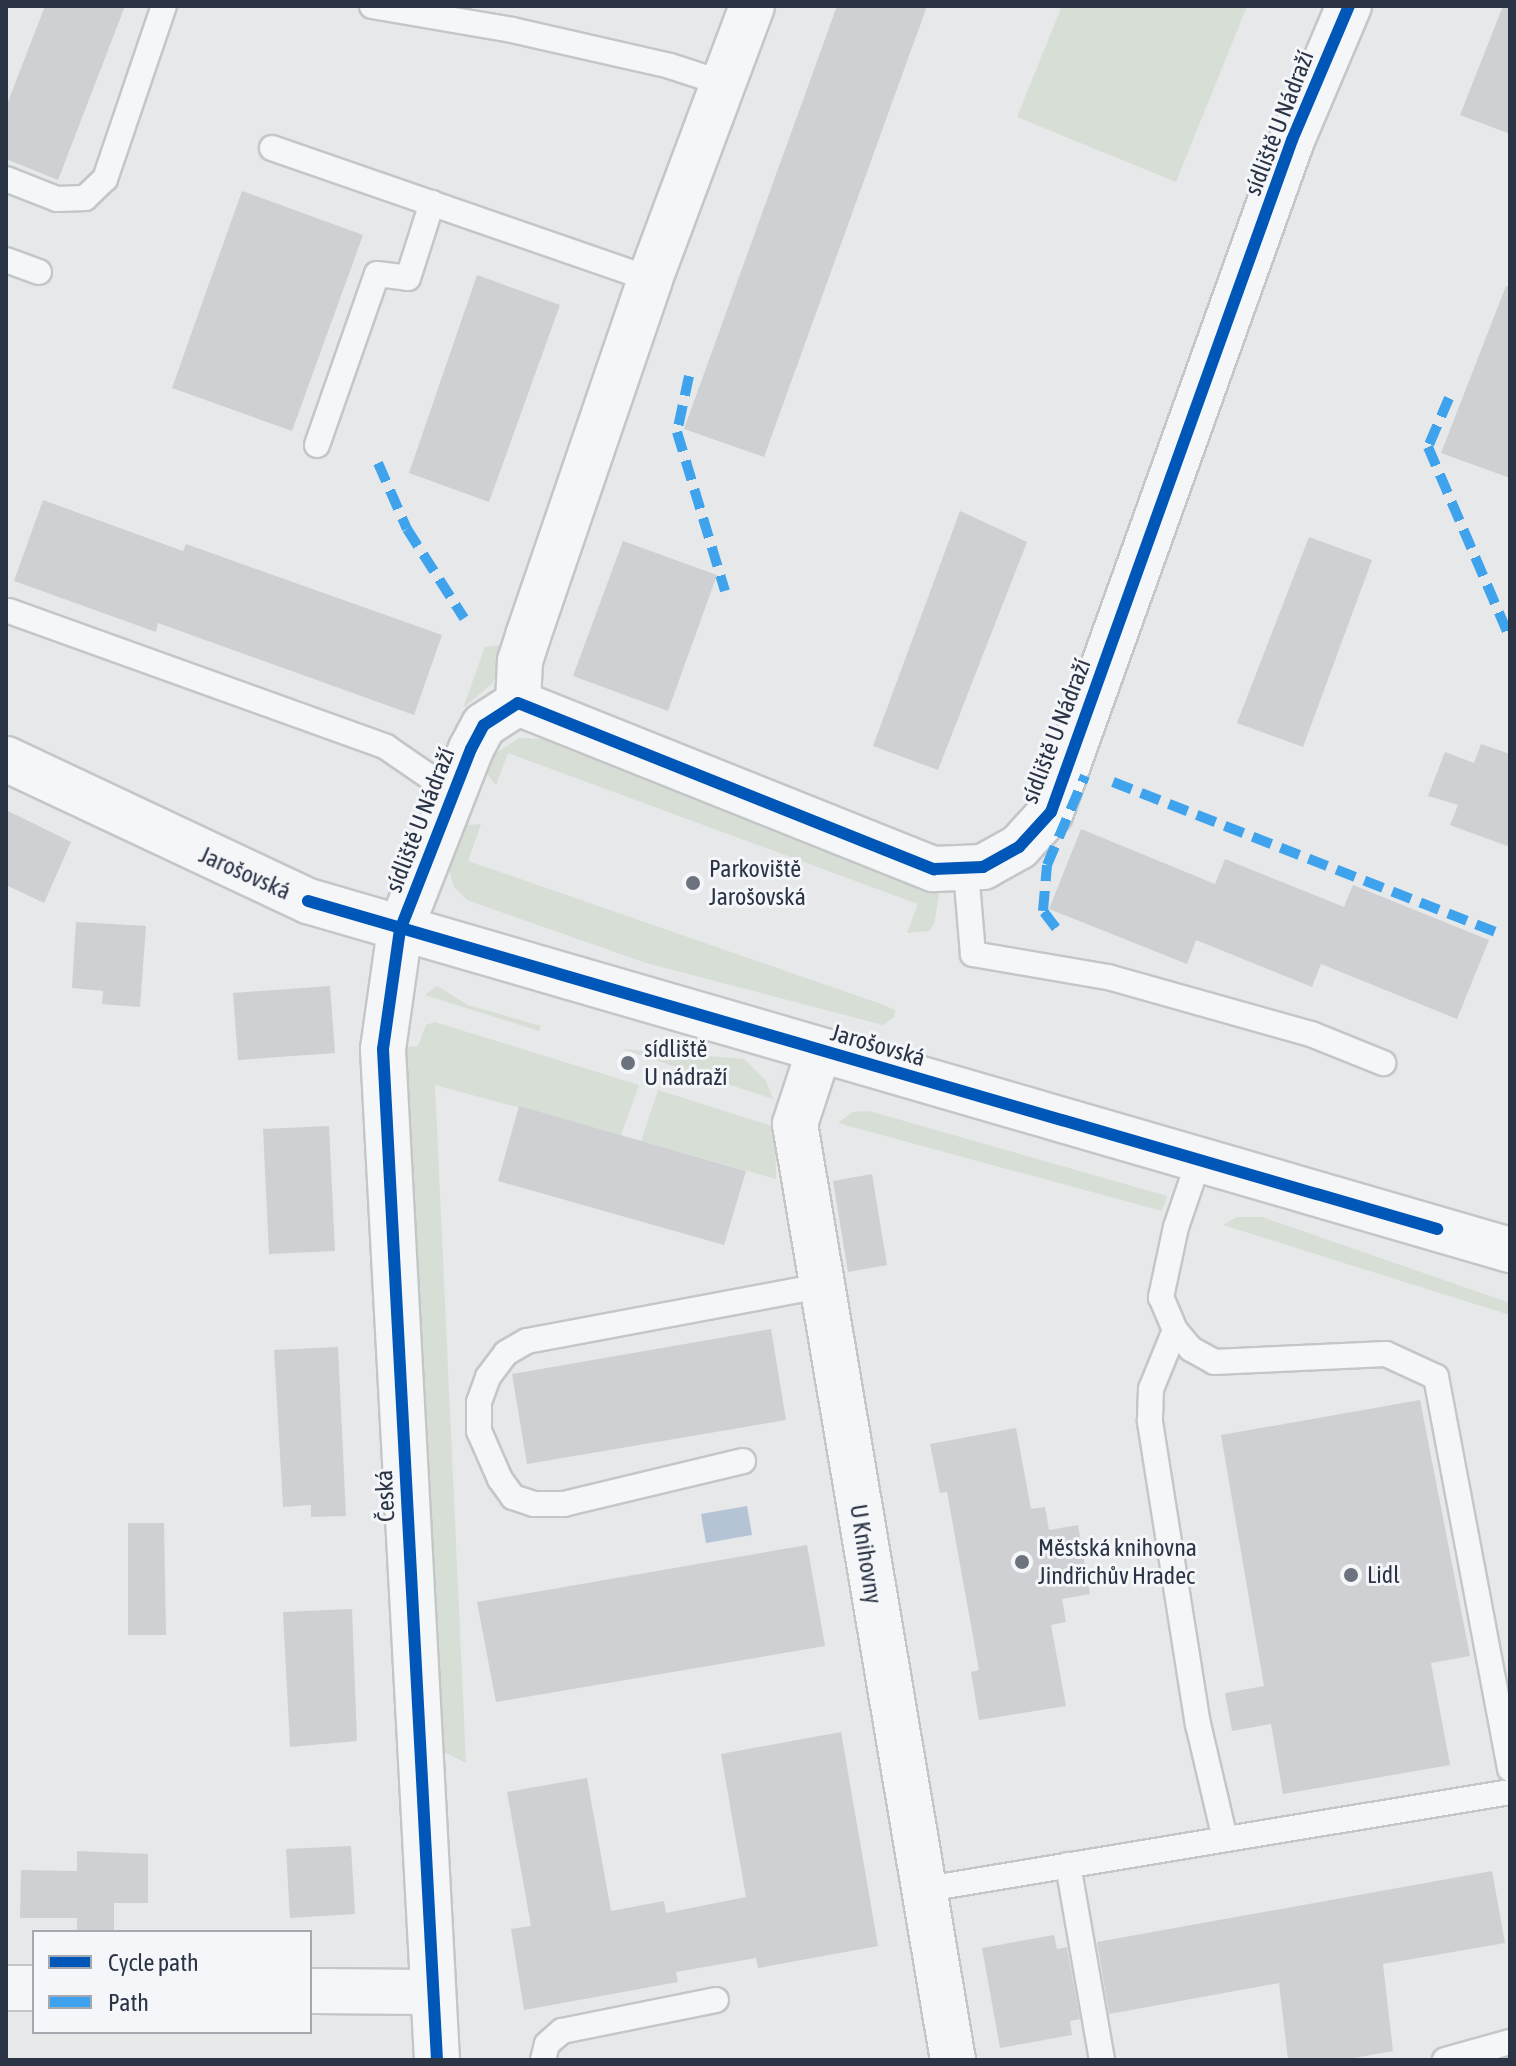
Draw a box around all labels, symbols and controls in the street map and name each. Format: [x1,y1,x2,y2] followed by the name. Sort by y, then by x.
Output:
[1238,47,1320,199] street label: sídliště U Nádraží
[1015,655,1097,807] street label: sídliště U Nádraží
[379,744,461,896] street label: sídliště U Nádraží
[195,840,295,906] street label: Jarošovská
[709,855,806,911] place label: Parkoviště Jarošovská
[684,874,702,892] marker: Parkoviště Jarošovská
[828,1018,928,1072] street label: Jarošovská
[644,1035,728,1091] place label: sídliště U nádraží
[619,1054,637,1072] marker: sídliště U nádraží
[369,1469,401,1523] street label: Česká
[844,1502,888,1606] street label: U Knihovny
[1038,1534,1197,1590] place label: Městská knihovna Jindřichův Hradec
[1013,1553,1031,1571] marker: Městská knihovna Jindřichův Hradec
[1367,1561,1400,1589] place label: Lidl
[1342,1566,1360,1584] marker: Lidl
[32,1930,312,2034] legend
[108,1949,199,1976] text: Cycle path
[108,1989,149,2016] text: Path

